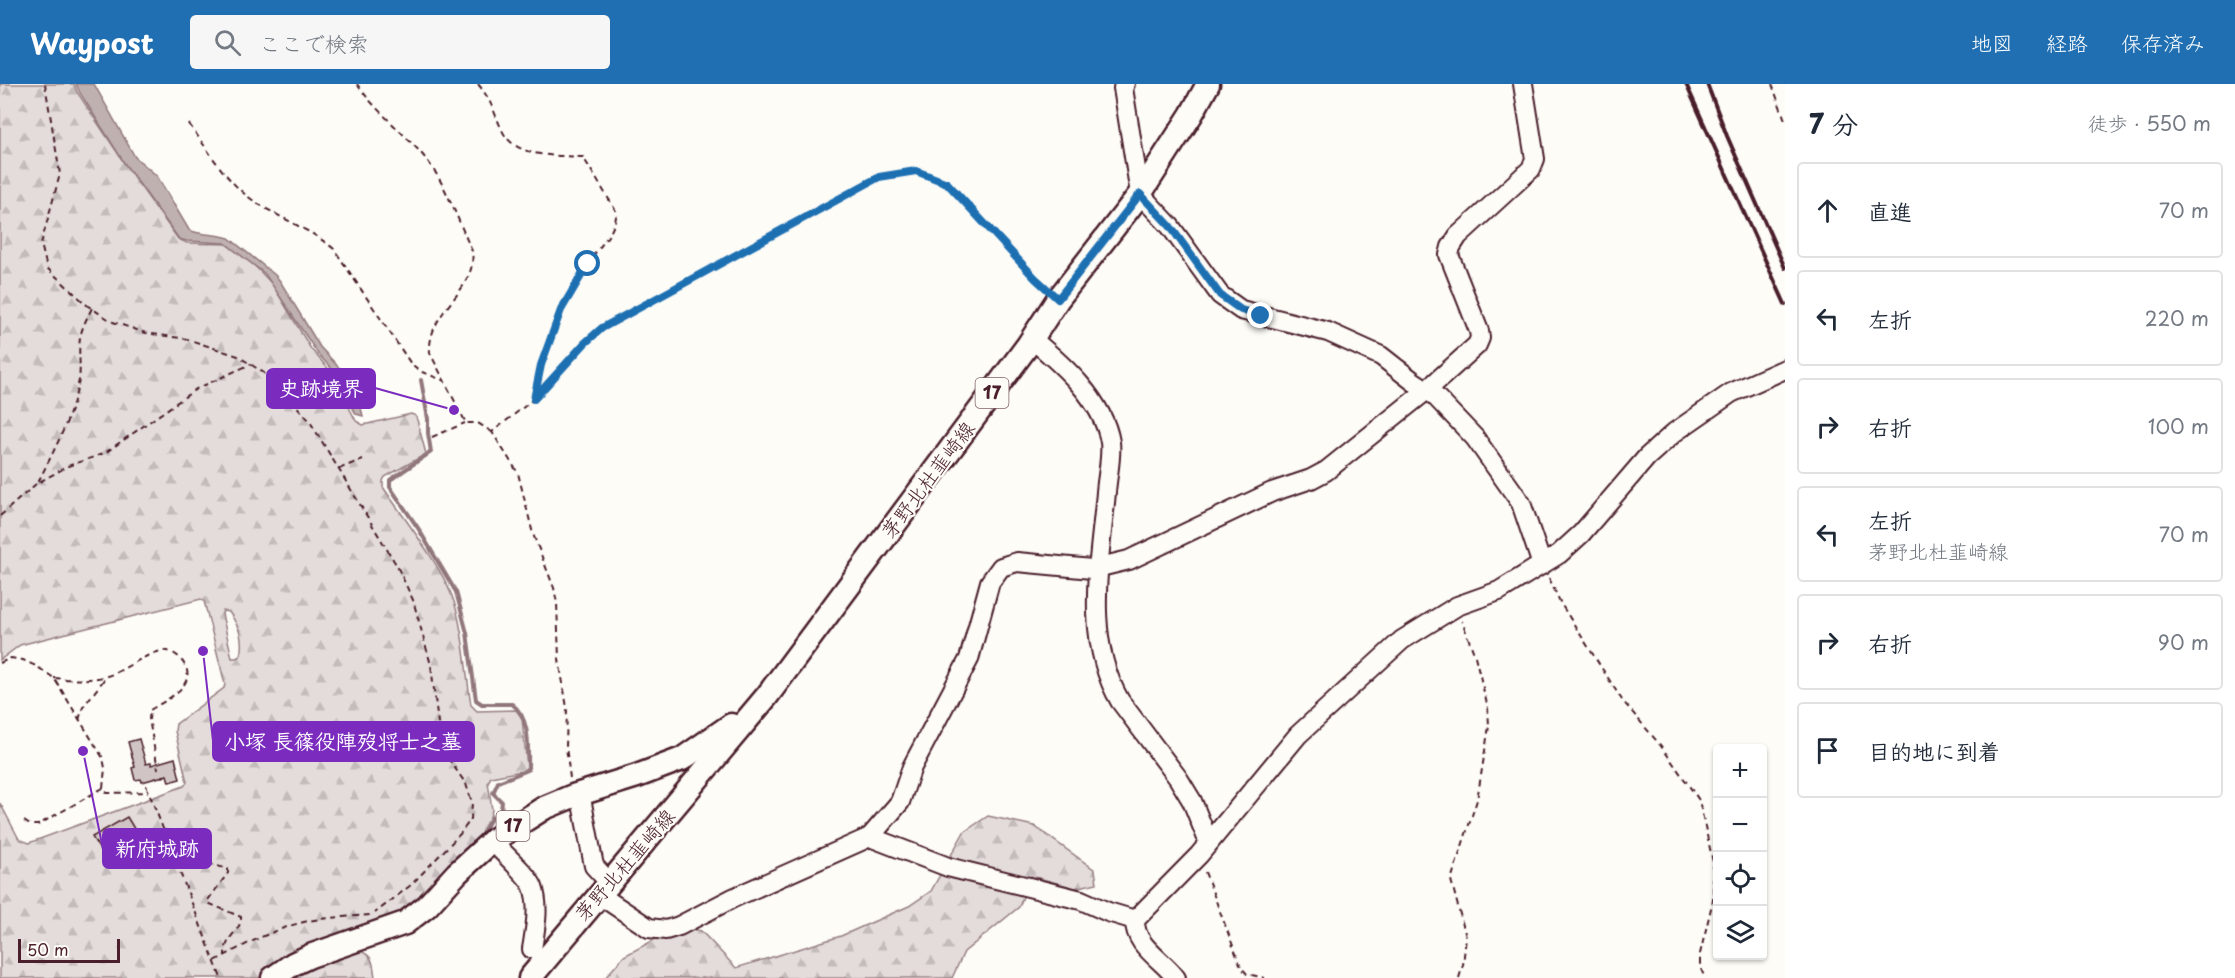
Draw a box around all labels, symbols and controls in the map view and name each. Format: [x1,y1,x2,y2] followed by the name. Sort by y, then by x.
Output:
[190,15,610,69] search box
[30,21,154,64] text: Waypost
[211,26,244,59] icon: search
[259,26,369,59] text: ここで検索
[1971,26,2013,58] text: 地図
[2046,26,2088,58] text: 経路
[2121,26,2205,58] text: 保存済み
[1809,104,1858,143] text: 7 分
[2088,108,2211,138] text: 徒歩 · 550 m
[1811,194,1844,227] icon: ahead
[1868,194,1912,227] text: 直進
[2159,195,2209,225] text: 70 m
[574,250,600,276] route start
[1247,302,1273,328] route end
[1811,302,1844,335] icon: left
[1868,302,1912,335] text: 左折
[2145,303,2209,333] text: 220 m
[267,369,375,408] callout: 史跡境界
[279,371,363,403] text: 史跡境界
[976,378,1008,408] road number: 17
[1811,410,1844,443] icon: right
[1868,410,1912,443] text: 右折
[2148,411,2209,441] text: 100 m
[873,414,981,544] street label: 茅野北杜韮崎線
[1868,503,1912,536] text: 左折
[1811,518,1844,551] icon: left
[2159,519,2209,549] text: 70 m
[1868,536,2008,566] text: 茅野北杜韮崎線
[1811,626,1844,659] icon: right
[1868,626,1912,659] text: 右折
[2158,627,2209,657] text: 90 m
[213,722,474,761] callout: 小塚 長篠役陣歿将士之墓
[224,724,462,756] text: 小塚 長篠役陣歿将士之墓
[1811,734,1844,767] icon: arrive
[1868,734,2000,767] text: 目的地に到着
[1713,744,1767,960] map controls
[1713,744,1767,798] button: +
[1713,798,1767,852] button: −
[567,802,681,927] street label: 茅野北杜韮崎線
[496,811,530,841] road number: 17
[103,829,211,868] callout: 新府城跡
[115,831,199,863] text: 新府城跡
[1713,852,1767,906] button: locate
[1713,906,1767,960] button: layers
[18,936,120,964] scale bar
[27,937,68,961] text: 50 m

